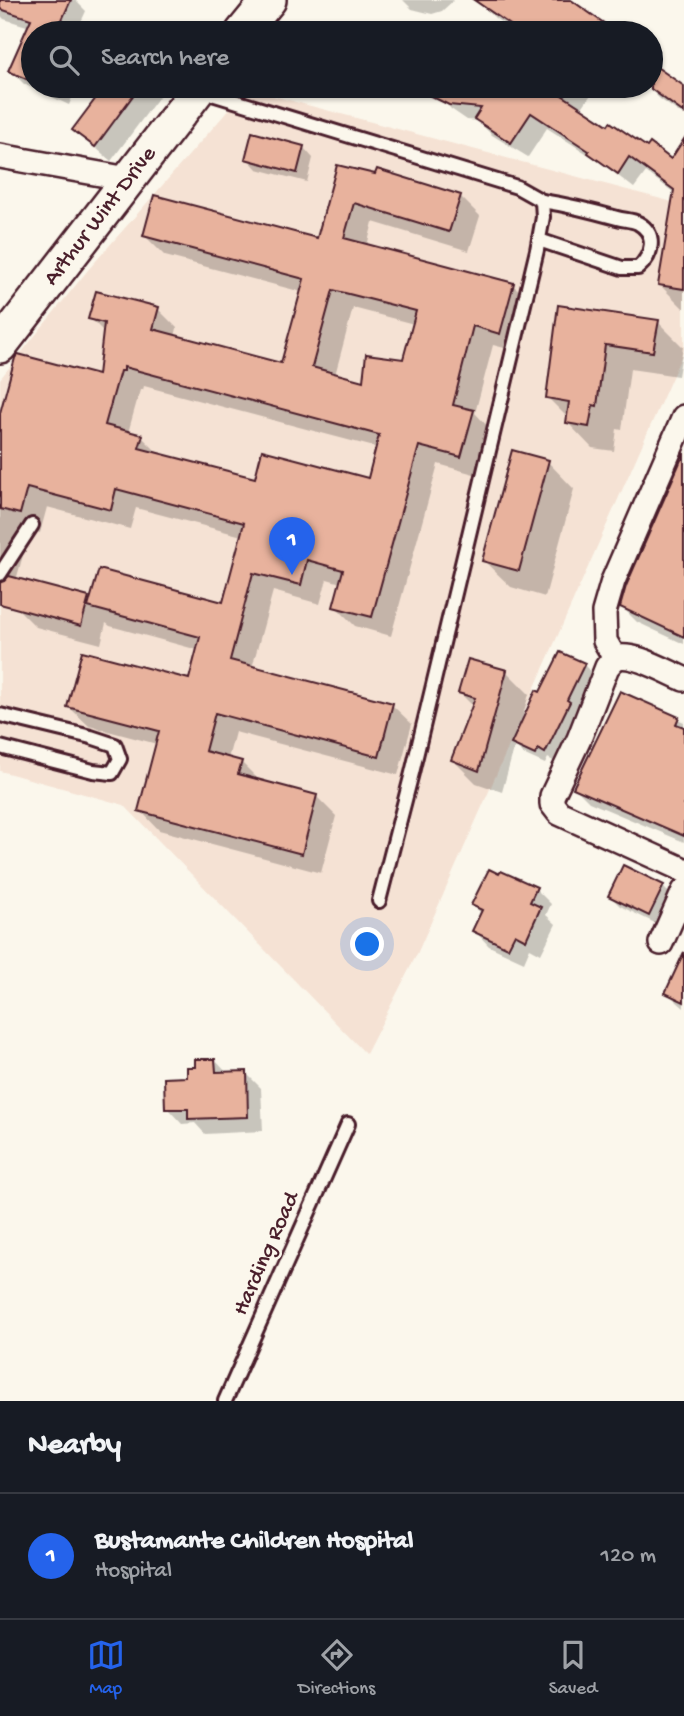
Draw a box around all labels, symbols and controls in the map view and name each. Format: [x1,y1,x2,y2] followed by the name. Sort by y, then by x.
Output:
[21,21,663,98] search box
[45,41,83,79] icon: search
[101,44,229,75] text: Search here
[38,140,163,291] street label: Arthur Wint Drive
[269,517,315,575] pin: 1
[350,927,384,961] your location
[228,1187,307,1320] street label: Harding Road
[28,1429,121,1464] text: Nearby
[95,1527,413,1558] text: Bustamante Children Hospital
[46,1543,56,1570] text: 1
[601,1543,656,1570] text: 120 m
[95,1558,172,1585] text: Hospital
[87,1636,125,1701] tab: Map
[298,1636,375,1701] tab: Directions
[549,1636,597,1701] tab: Saved

